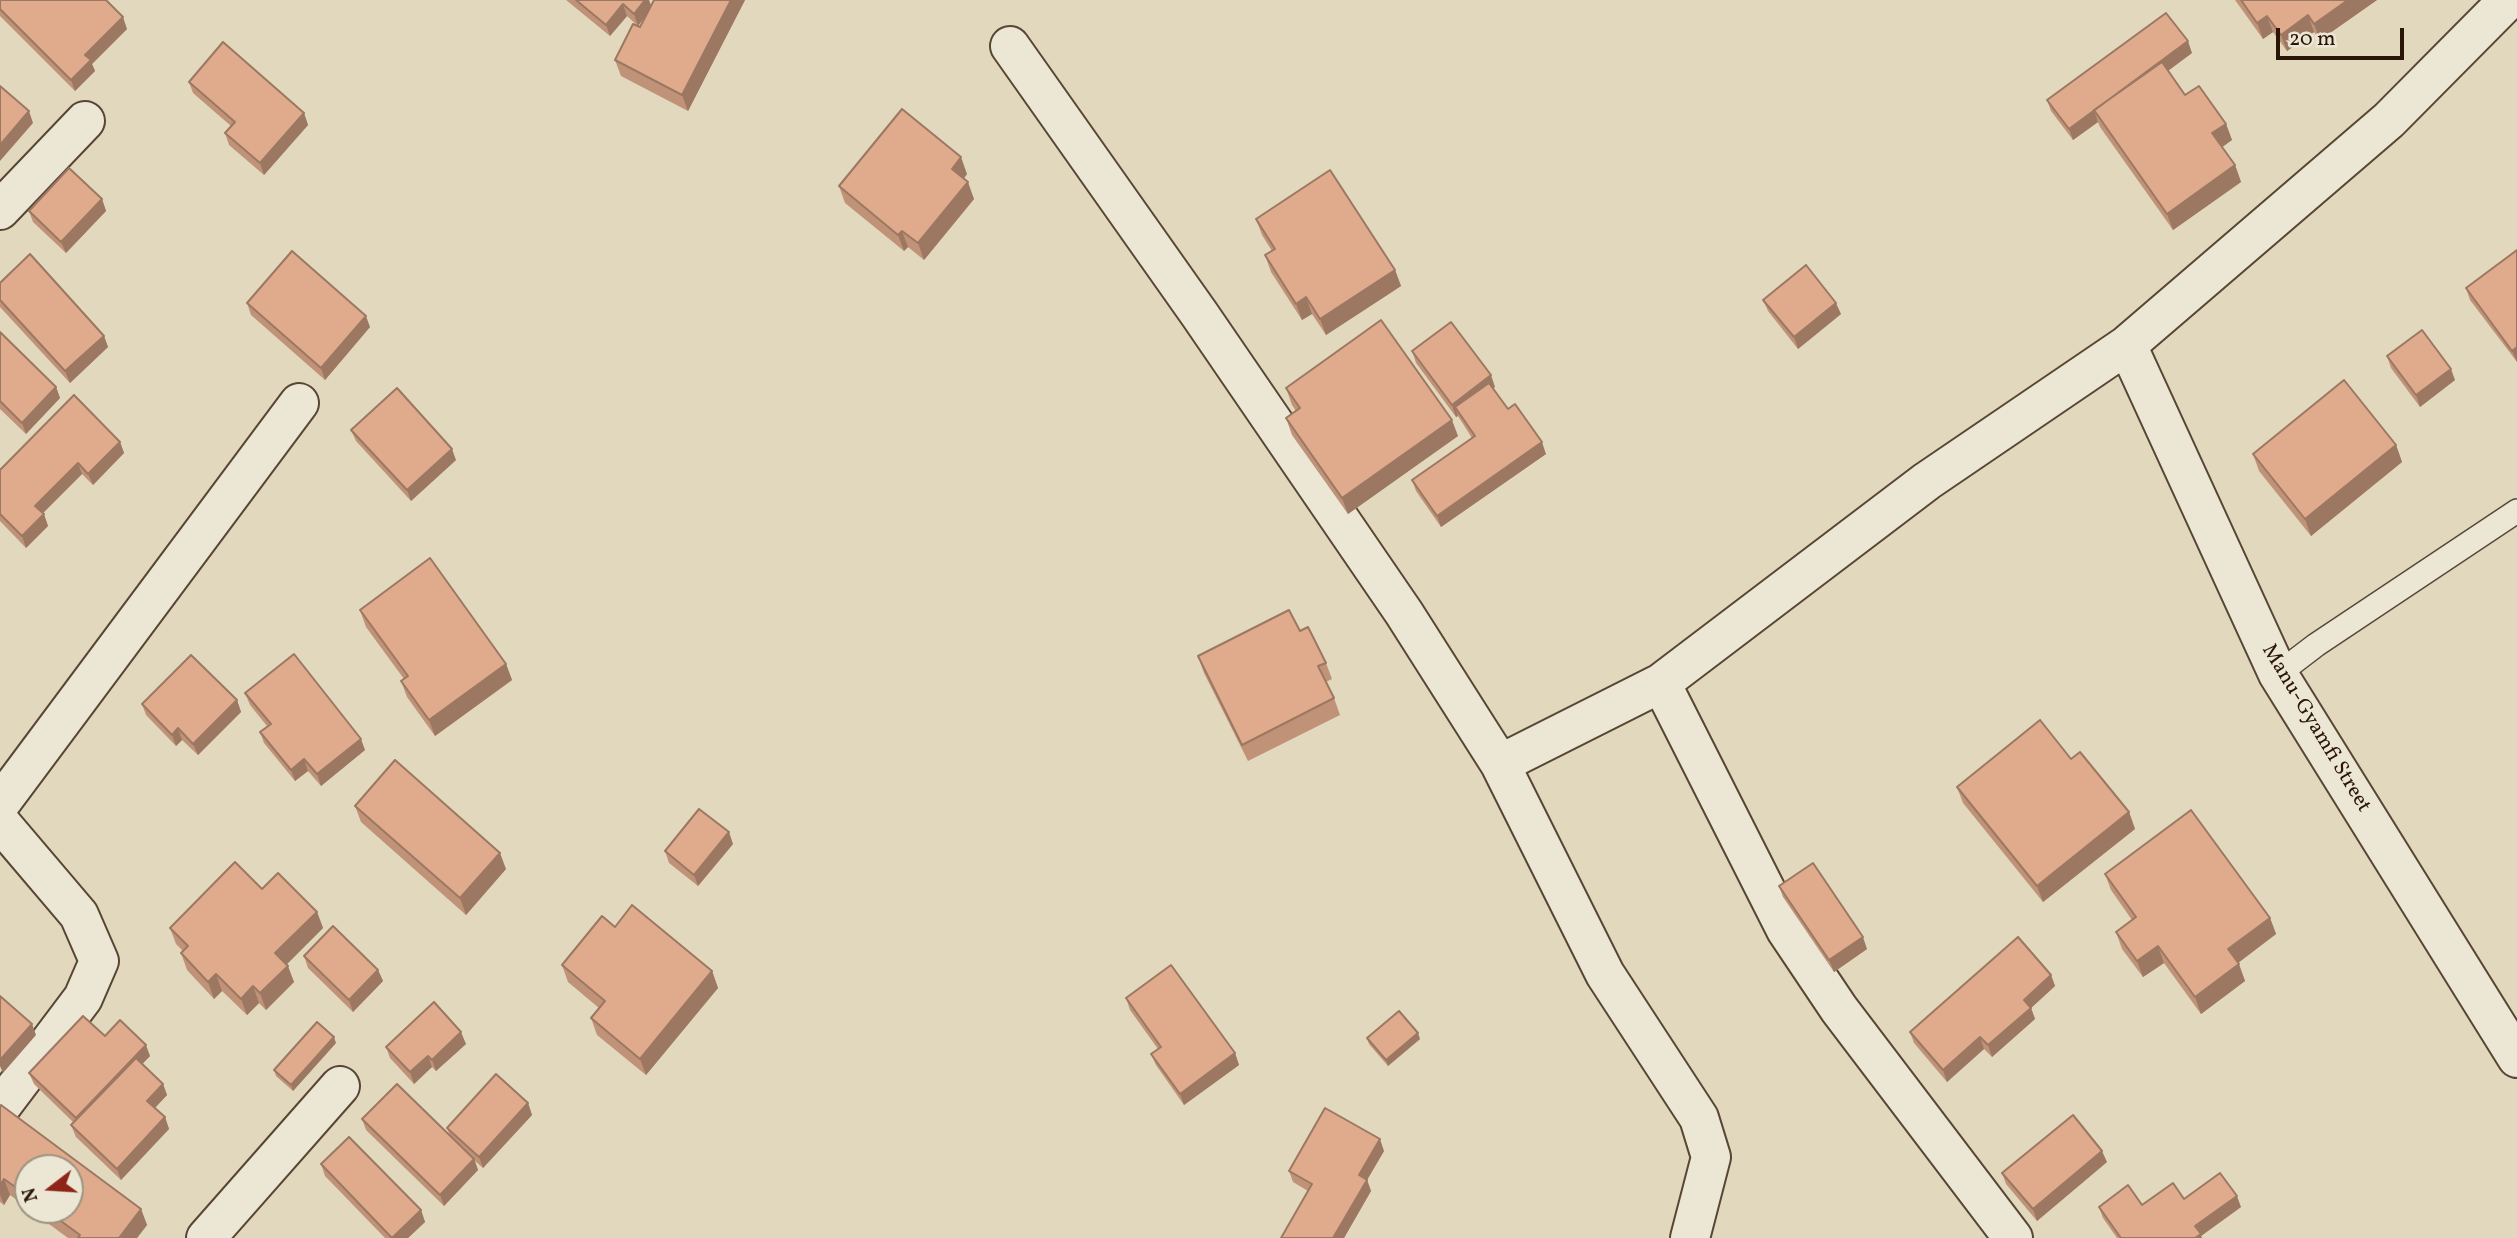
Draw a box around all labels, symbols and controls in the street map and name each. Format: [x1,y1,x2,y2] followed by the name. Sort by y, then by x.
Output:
[2279,14,2407,58] scale bar
[2289,25,2335,54] text: 20 m
[2255,640,2375,818] street label: Manu-Gyamfi Street
[14,1154,84,1224] north arrow
[16,1184,45,1205] text: N

